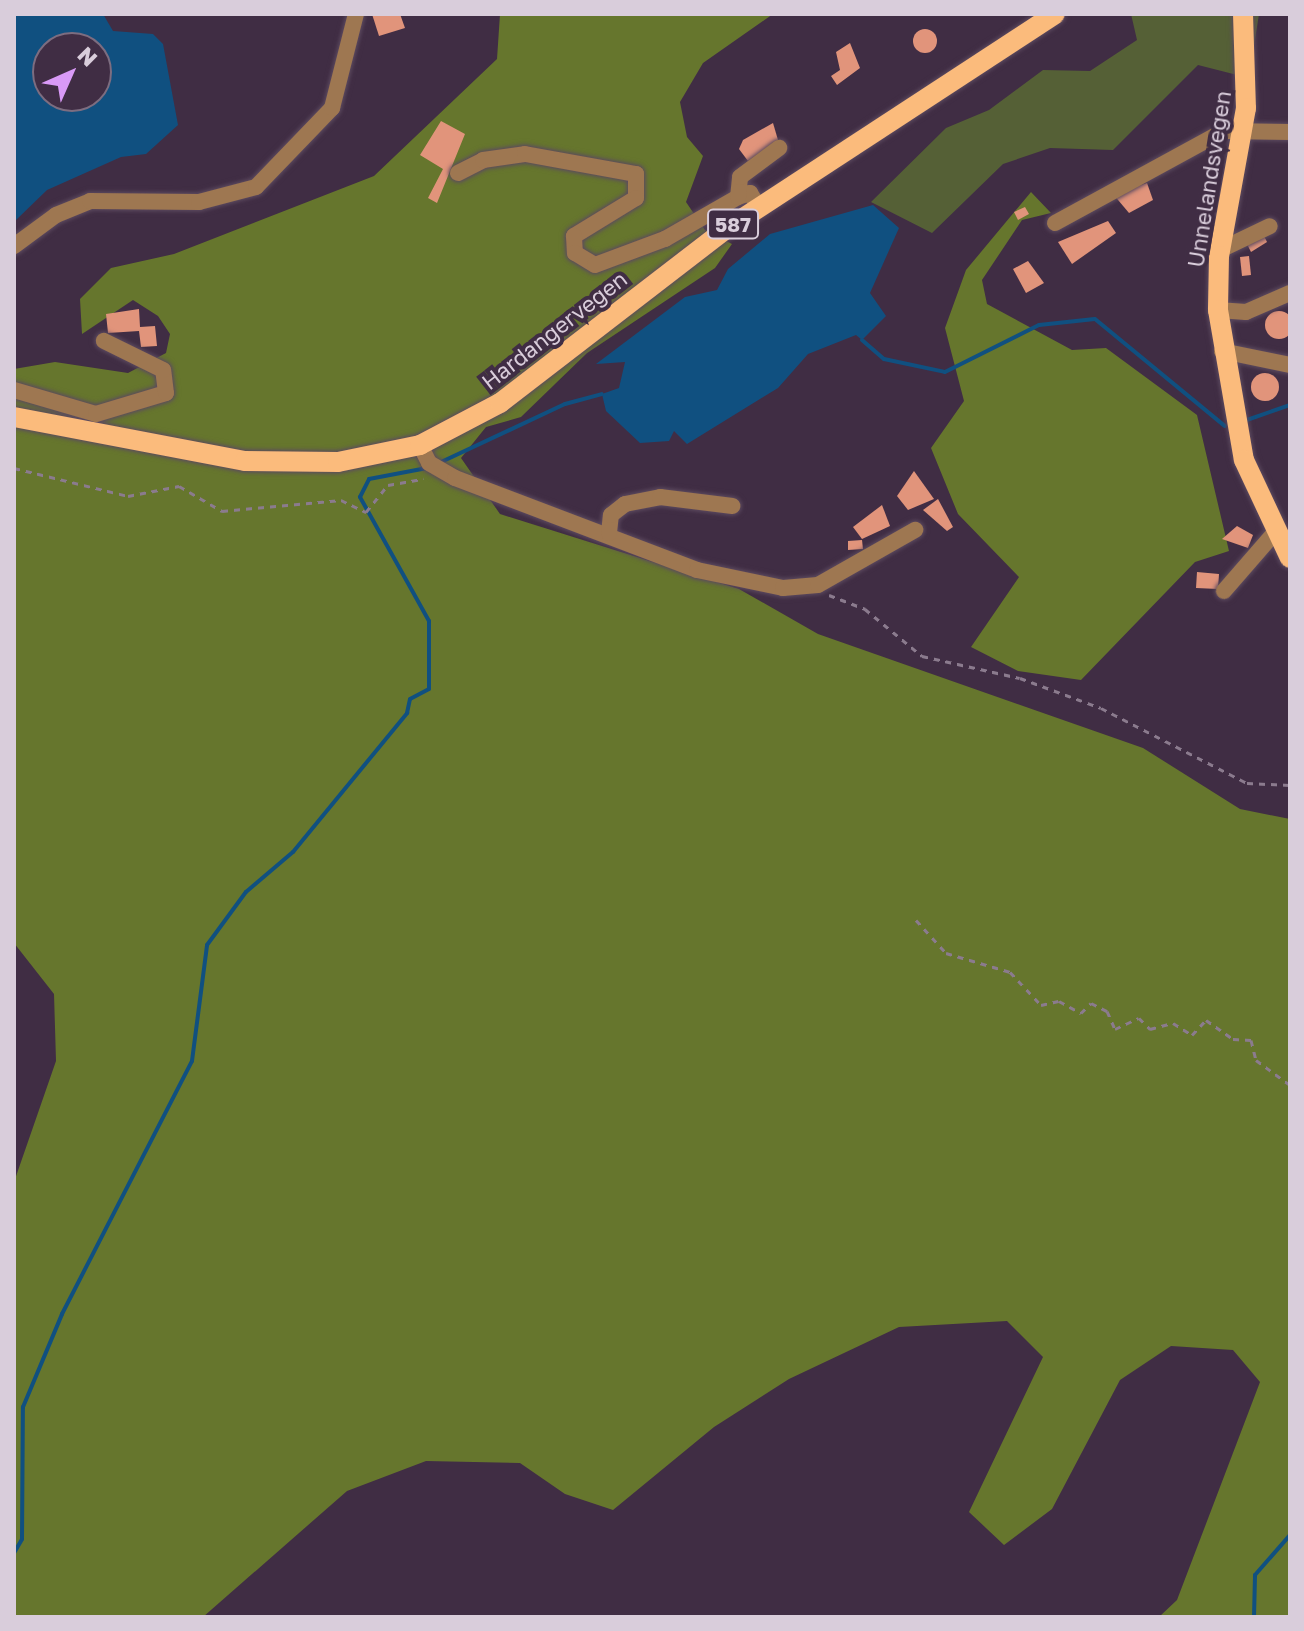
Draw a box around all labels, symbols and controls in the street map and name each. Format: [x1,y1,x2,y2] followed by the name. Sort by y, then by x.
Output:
[32,32,112,112] north arrow
[72,41,103,72] text: N
[1182,89,1236,269] street label: Unnelandsvegen
[707,208,759,240] road number: 587
[476,265,632,395] street label: Hardangervegen

